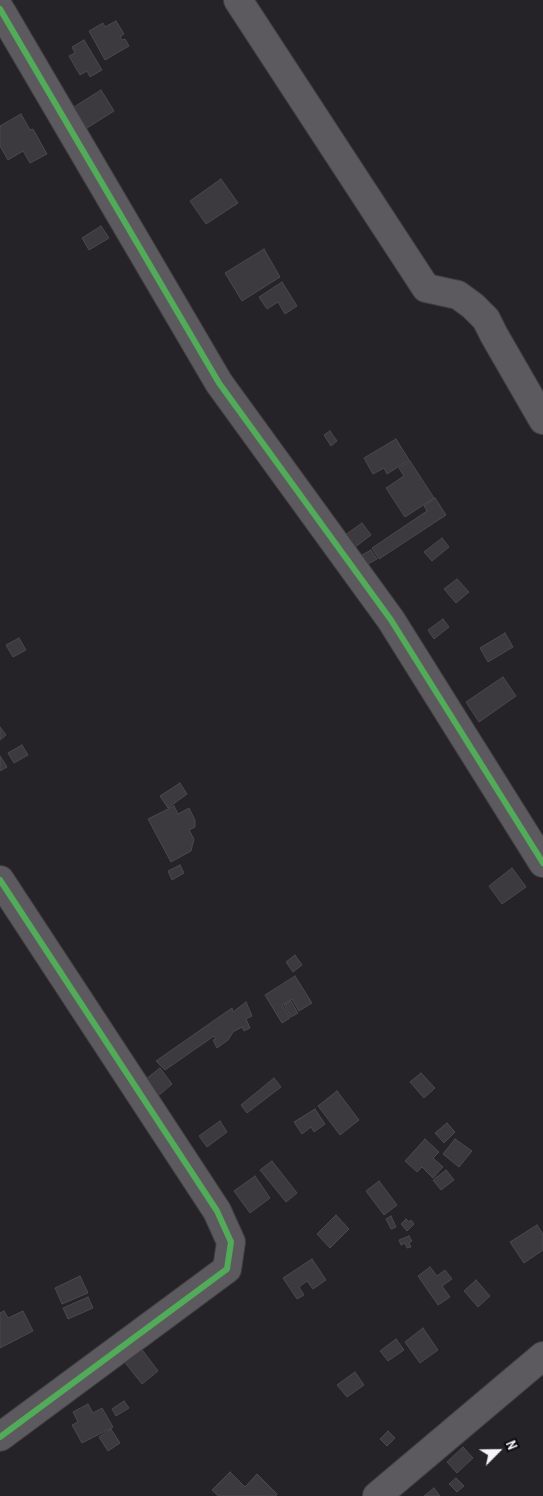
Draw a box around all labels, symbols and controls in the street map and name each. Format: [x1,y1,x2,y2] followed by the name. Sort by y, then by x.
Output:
[473,1426,523,1476] north arrow
[502,1438,522,1452] text: N

